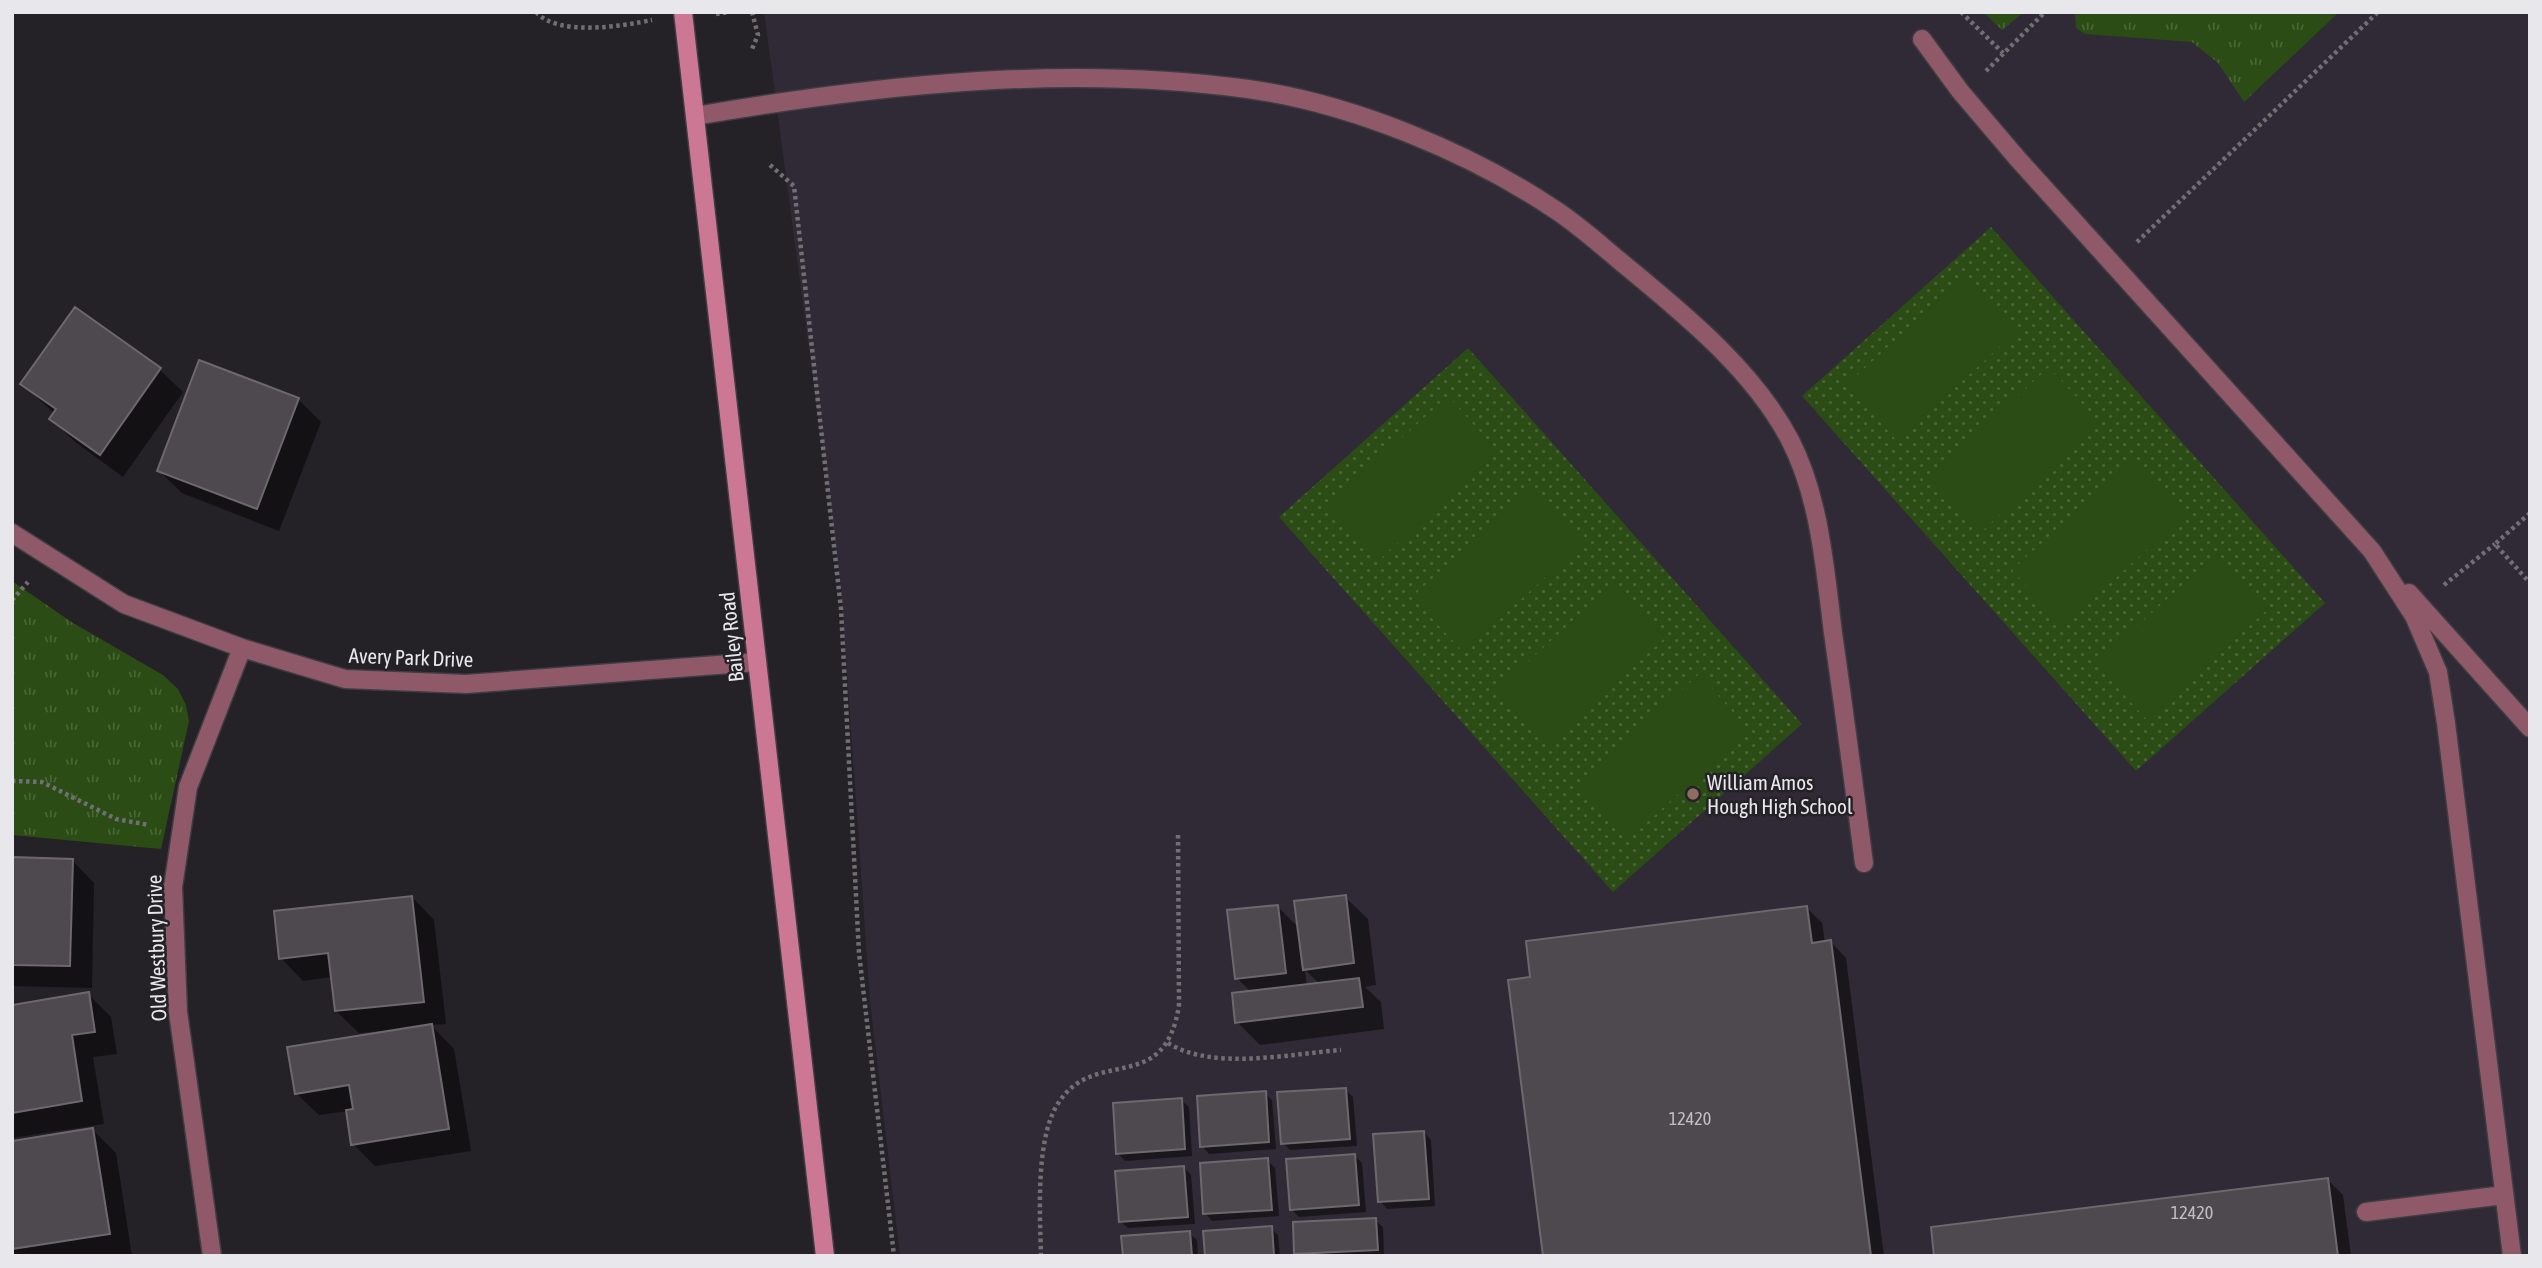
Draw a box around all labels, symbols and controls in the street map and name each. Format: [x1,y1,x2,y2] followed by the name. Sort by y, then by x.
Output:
[714,591,748,683] street label: Bailey Road
[348,643,474,671] street label: Avery Park Drive
[1707,770,1853,818] place label: William Amos Hough High School
[1685,786,1701,802] marker: William Amos Hough High School
[141,874,171,1022] street label: Old Westbury Drive
[1669,1108,1711,1129] house number: 12420
[2171,1202,2213,1223] house number: 12420

